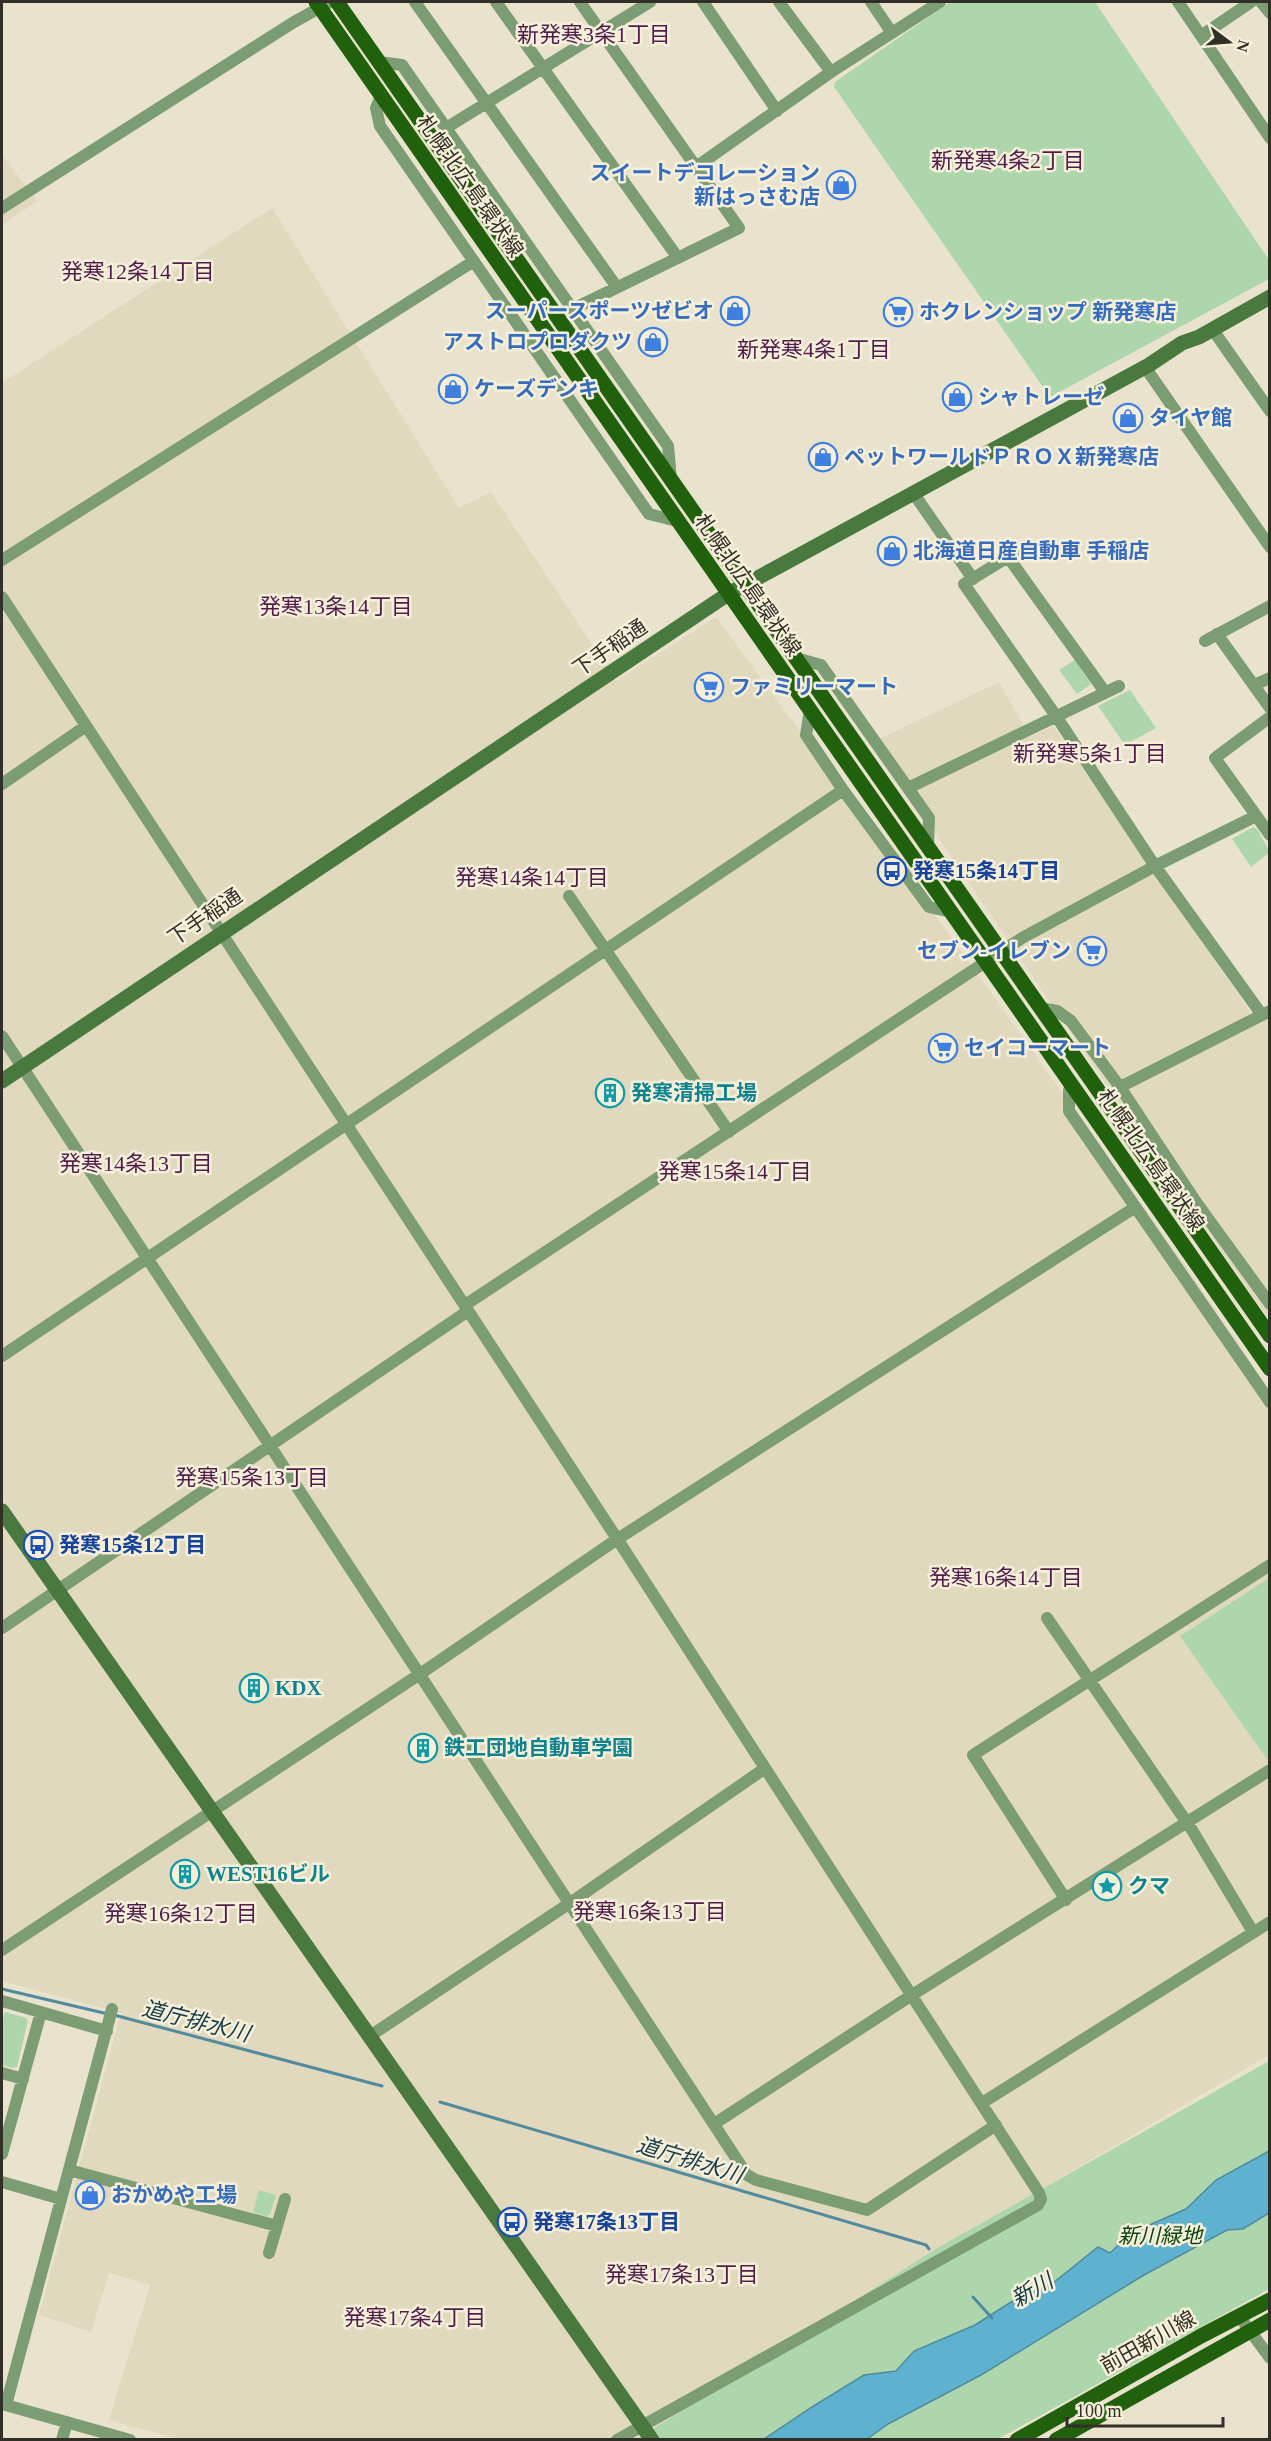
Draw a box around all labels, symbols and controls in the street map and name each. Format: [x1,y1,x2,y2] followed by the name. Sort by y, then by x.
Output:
[1199,12,1259,72] north arrow
[517,22,671,47] district label: 新発寒3条1丁目
[1233,38,1253,54] text: N
[412,110,528,262] street label: 札幌北広島環状線
[931,148,1085,173] district label: 新発寒4条2丁目
[589,161,820,209] place label: スイートデコレーション 新はっさむ店
[825,169,857,201] shop icon: スイートデコレーション 新はっさむ店
[61,259,215,284] district label: 発寒12条14丁目
[719,295,751,327] shop icon: スーパースポーツゼビオ
[882,296,914,328] supermarket icon: ホクレンショップ 新発寒店
[485,299,714,323] place label: スーパースポーツゼビオ
[919,300,1176,324] place label: ホクレンショップ 新発寒店
[637,326,669,358] shop icon: アストロプロダクツ
[443,330,632,354] place label: アストロプロダクツ
[737,337,891,362] district label: 新発寒4条1丁目
[437,373,469,405] shop icon: ケーズデンキ
[474,377,599,401] place label: ケーズデンキ
[941,381,973,413] shop icon: シャトレーゼ
[978,385,1104,409] place label: シャトレーゼ
[1112,402,1144,434] shop icon: タイヤ館
[1149,406,1232,430] place label: タイヤ館
[807,441,839,473] shop icon: ペットワールドＰＲＯＸ新発寒店
[844,445,1159,469] place label: ペットワールドＰＲＯＸ新発寒店
[690,509,806,661] street label: 札幌北広島環状線
[876,535,908,567] shop icon: 北海道日産自動車 手稲店
[913,539,1149,563] place label: 北海道日産自動車 手稲店
[259,594,413,619] district label: 発寒13条14丁目
[568,615,652,681] street label: 下手稲通
[693,671,725,703] supermarket icon: ファミリーマート
[730,675,898,699] place label: ファミリーマート
[1013,741,1167,766] district label: 新発寒5条1丁目
[876,855,908,887] bus stop icon: 発寒15条14丁目
[913,859,1060,883] place label: 発寒15条14丁目
[455,865,609,890] district label: 発寒14条14丁目
[163,884,247,950] street label: 下手稲通
[1076,935,1108,967] supermarket icon: セブン-イレブン
[917,939,1071,963] place label: セブン-イレブン
[927,1032,959,1064] supermarket icon: セイコーマート
[964,1036,1111,1060] place label: セイコーマート
[594,1077,626,1109] building icon: 発寒清掃工場
[631,1081,757,1105] place label: 発寒清掃工場
[1093,1084,1209,1236] street label: 札幌北広島環状線
[59,1151,213,1176] district label: 発寒14条13丁目
[658,1159,812,1184] district label: 発寒15条14丁目
[175,1465,329,1490] district label: 発寒15条13丁目
[22,1529,54,1561] bus stop icon: 発寒15条12丁目
[59,1533,206,1557] place label: 発寒15条12丁目
[929,1565,1083,1590] district label: 発寒16条14丁目
[238,1672,270,1704] building icon: KDX
[275,1676,322,1700] place label: KDX
[407,1732,439,1764] building icon: 鉄工団地自動車学園
[444,1736,633,1760] place label: 鉄工団地自動車学園
[169,1858,201,1890] building icon: WEST16ビル
[206,1862,330,1886] place label: WEST16ビル
[1091,1870,1123,1902] place icon: クマ
[1128,1874,1170,1898] place label: クマ
[573,1899,727,1924] district label: 発寒16条13丁目
[104,1901,258,1926] district label: 発寒16条12丁目
[140,1996,254,2047] water label: 道庁排水川
[634,2132,748,2189] water label: 道庁排水川
[74,2179,106,2211] shop icon: おかめや工場
[111,2183,237,2207] place label: おかめや工場
[496,2206,528,2238] bus stop icon: 発寒17条13丁目
[533,2210,680,2234] place label: 発寒17条13丁目
[1118,2224,1204,2248] park label: 新川緑地
[605,2262,759,2287] district label: 発寒17条13丁目
[1007,2267,1059,2312] water label: 新川
[343,2305,487,2330] district label: 発寒17条4丁目
[1096,2306,1200,2378] street label: 前田新川線
[1067,2390,1223,2428] scale bar
[1076,2401,1122,2421] text: 100 m

